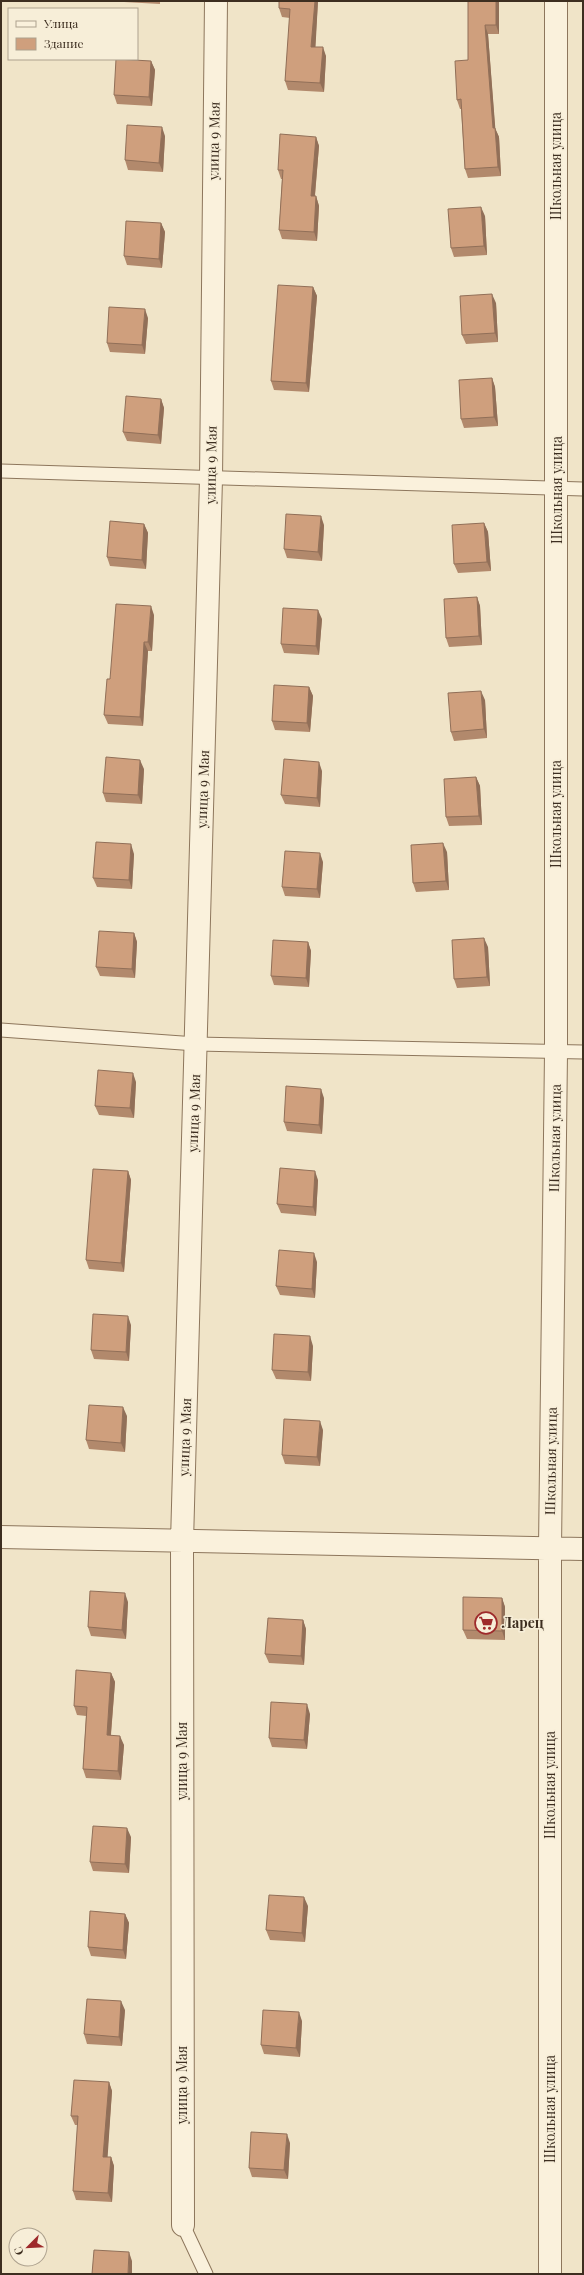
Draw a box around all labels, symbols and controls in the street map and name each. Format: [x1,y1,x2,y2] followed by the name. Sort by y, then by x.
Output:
[8,8,138,60] legend
[43,15,78,31] text: Улица
[44,35,84,51] text: Здание
[203,101,224,181] street label: улица 9 Мая
[546,112,565,220] street label: Школьная улица
[200,425,221,505] street label: улица 9 Мая
[547,436,566,544] street label: Школьная улица
[192,749,213,830] street label: улица 9 Мая
[546,760,565,868] street label: Школьная улица
[183,1073,204,1154] street label: улица 9 Мая
[544,1084,565,1192] street label: Школьная улица
[174,1397,195,1478] street label: улица 9 Мая
[540,1407,561,1515] street label: Школьная улица
[473,1610,499,1636] supermarket icon: Ларец
[501,1613,544,1632] place label: Ларец
[172,1721,191,1801] street label: улица 9 Мая
[540,1731,559,1839] street label: Школьная улица
[172,2045,191,2125] street label: улица 9 Мая
[540,2055,559,2163] street label: Школьная улица
[8,2227,48,2267] north arrow
[10,2244,27,2258] text: С

